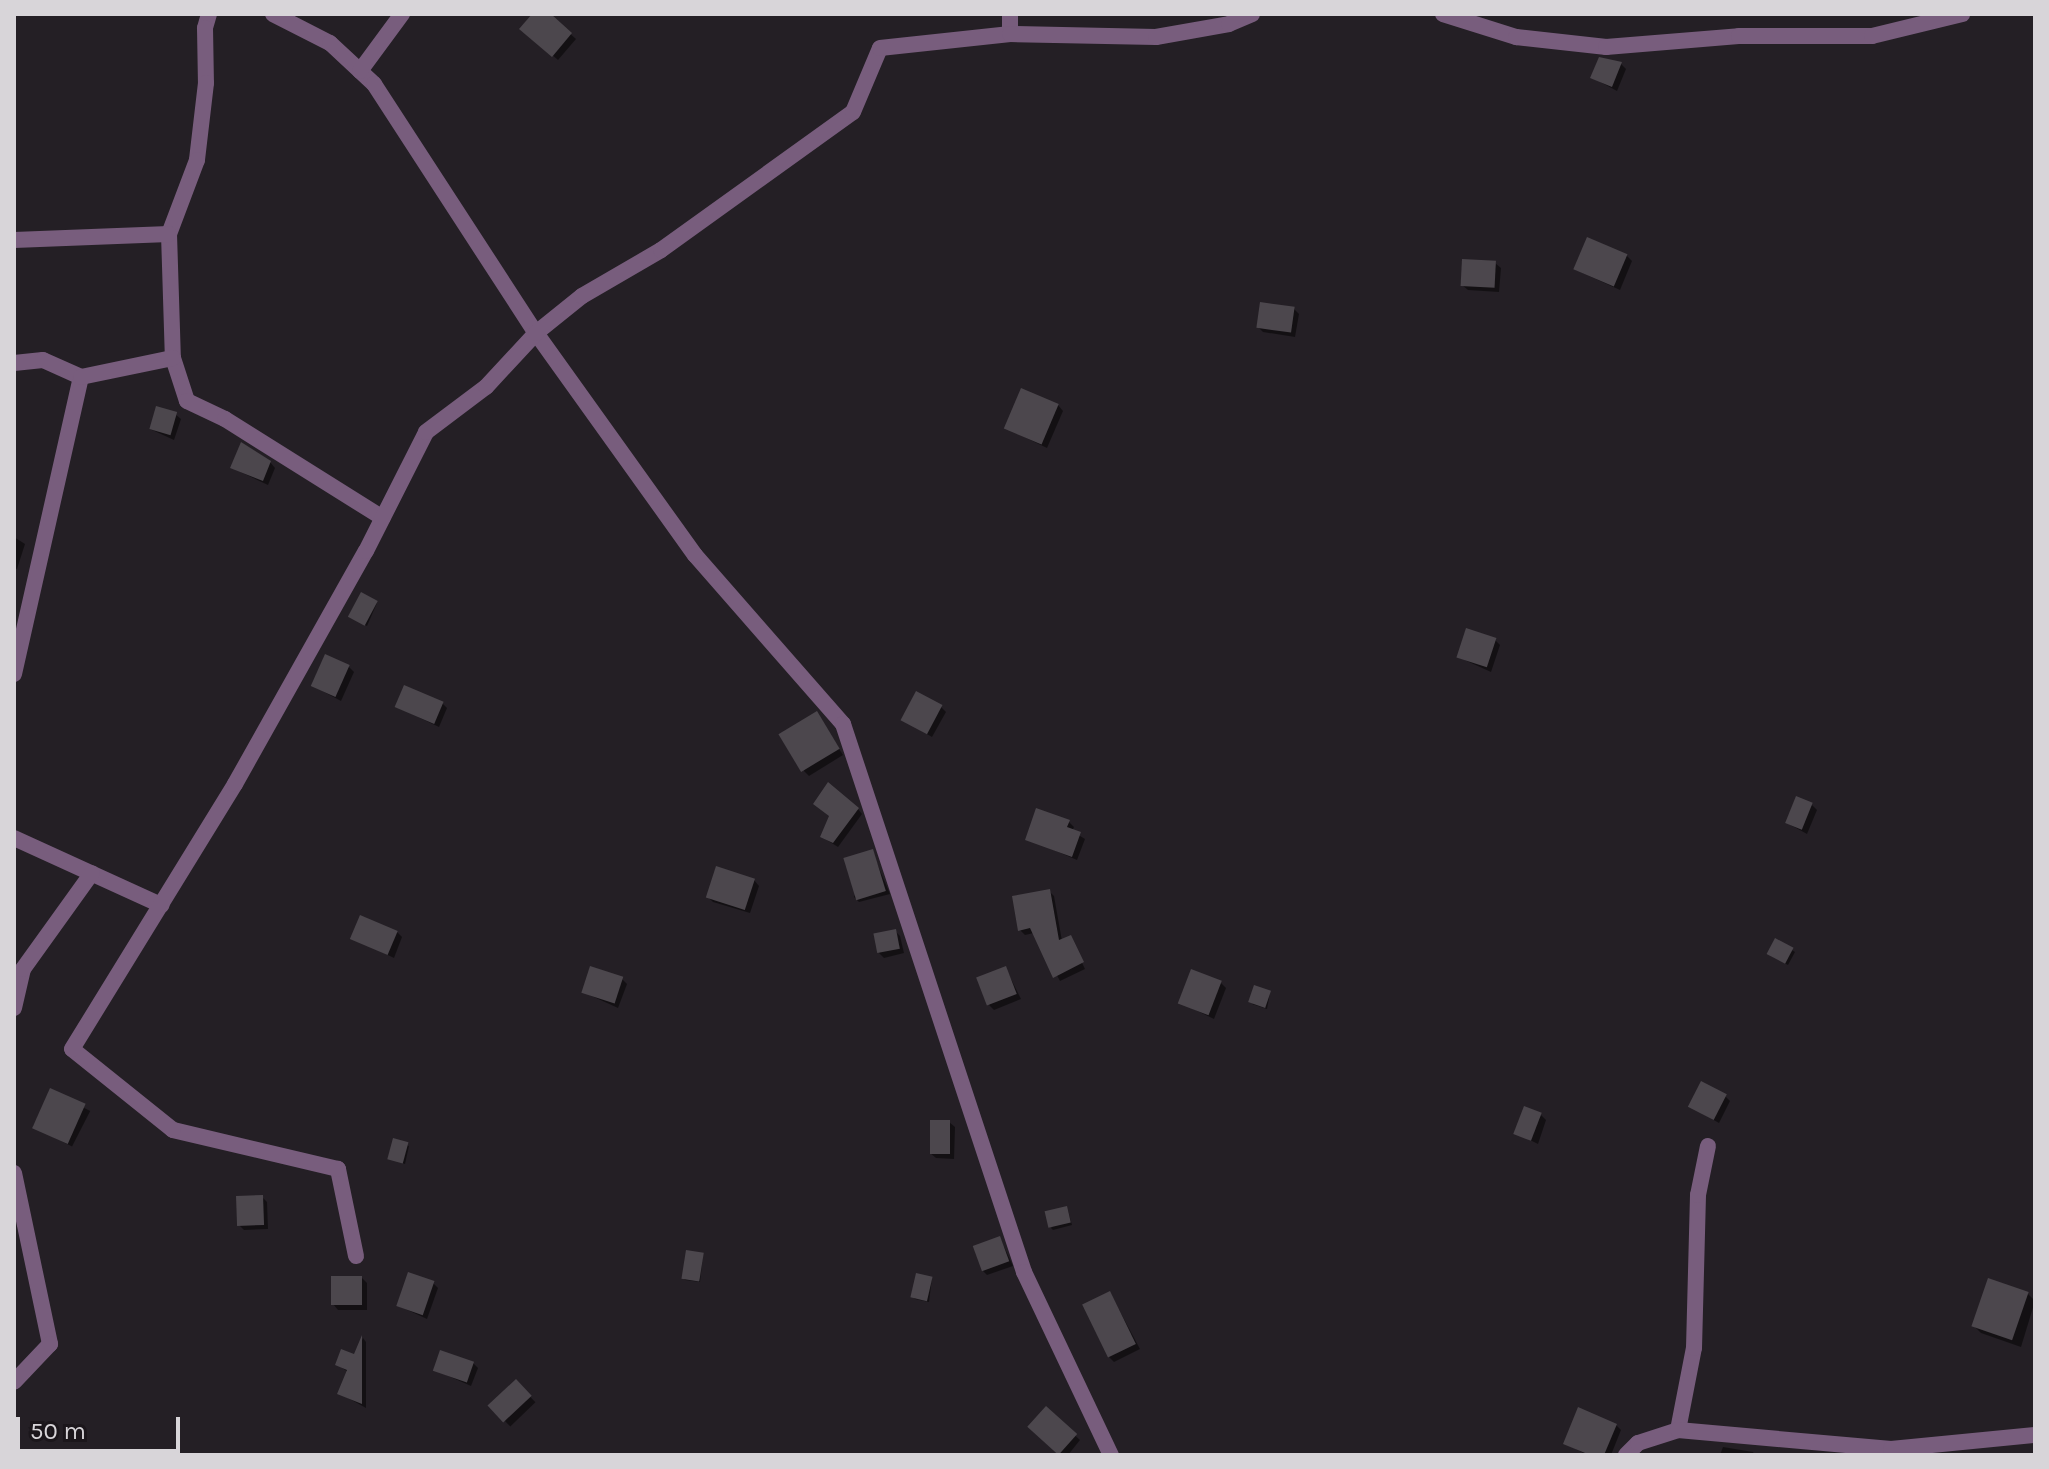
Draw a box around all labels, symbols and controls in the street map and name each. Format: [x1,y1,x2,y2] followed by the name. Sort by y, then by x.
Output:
[20,1401,184,1451] scale bar
[30,1417,86,1445] text: 50 m

